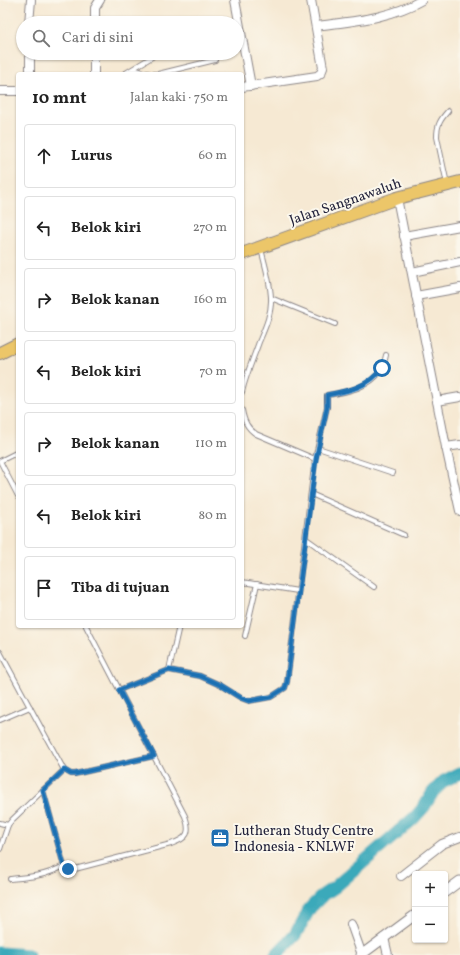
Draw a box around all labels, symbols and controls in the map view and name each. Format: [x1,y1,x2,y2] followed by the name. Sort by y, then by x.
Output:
[16,16,244,60] search box
[30,27,52,49] icon: search
[62,28,133,49] text: Cari di sini
[32,87,87,110] text: 10 mnt
[130,89,228,107] text: Jalan kaki · 750 m
[33,145,55,167] icon: ahead
[71,146,112,167] text: Lurus
[199,147,227,165] text: 60 m
[287,174,404,230] street label: Jalan Sangnawaluh
[33,217,55,239] icon: left
[71,218,141,239] text: Belok kiri
[193,219,227,237] text: 270 m
[33,289,55,311] icon: right
[71,290,160,311] text: Belok kanan
[193,291,227,309] text: 160 m
[373,359,391,377] route start
[33,361,55,383] icon: left
[71,362,141,383] text: Belok kiri
[199,363,227,381] text: 70 m
[33,433,55,455] icon: right
[71,434,160,455] text: Belok kanan
[195,435,227,453] text: 110 m
[33,505,55,527] icon: left
[71,506,141,527] text: Belok kiri
[198,507,227,525] text: 80 m
[33,577,55,599] icon: arrive
[71,578,170,599] text: Tiba di tujuan
[234,822,374,857] place label: Lutheran Study Centre Indonesia - KNLWF
[209,827,231,849] office icon: Lutheran Study Centre Indonesia - KNLWF
[59,860,77,878] route end
[412,871,448,943] map controls
[412,871,448,907] button: +
[412,907,448,943] button: −

